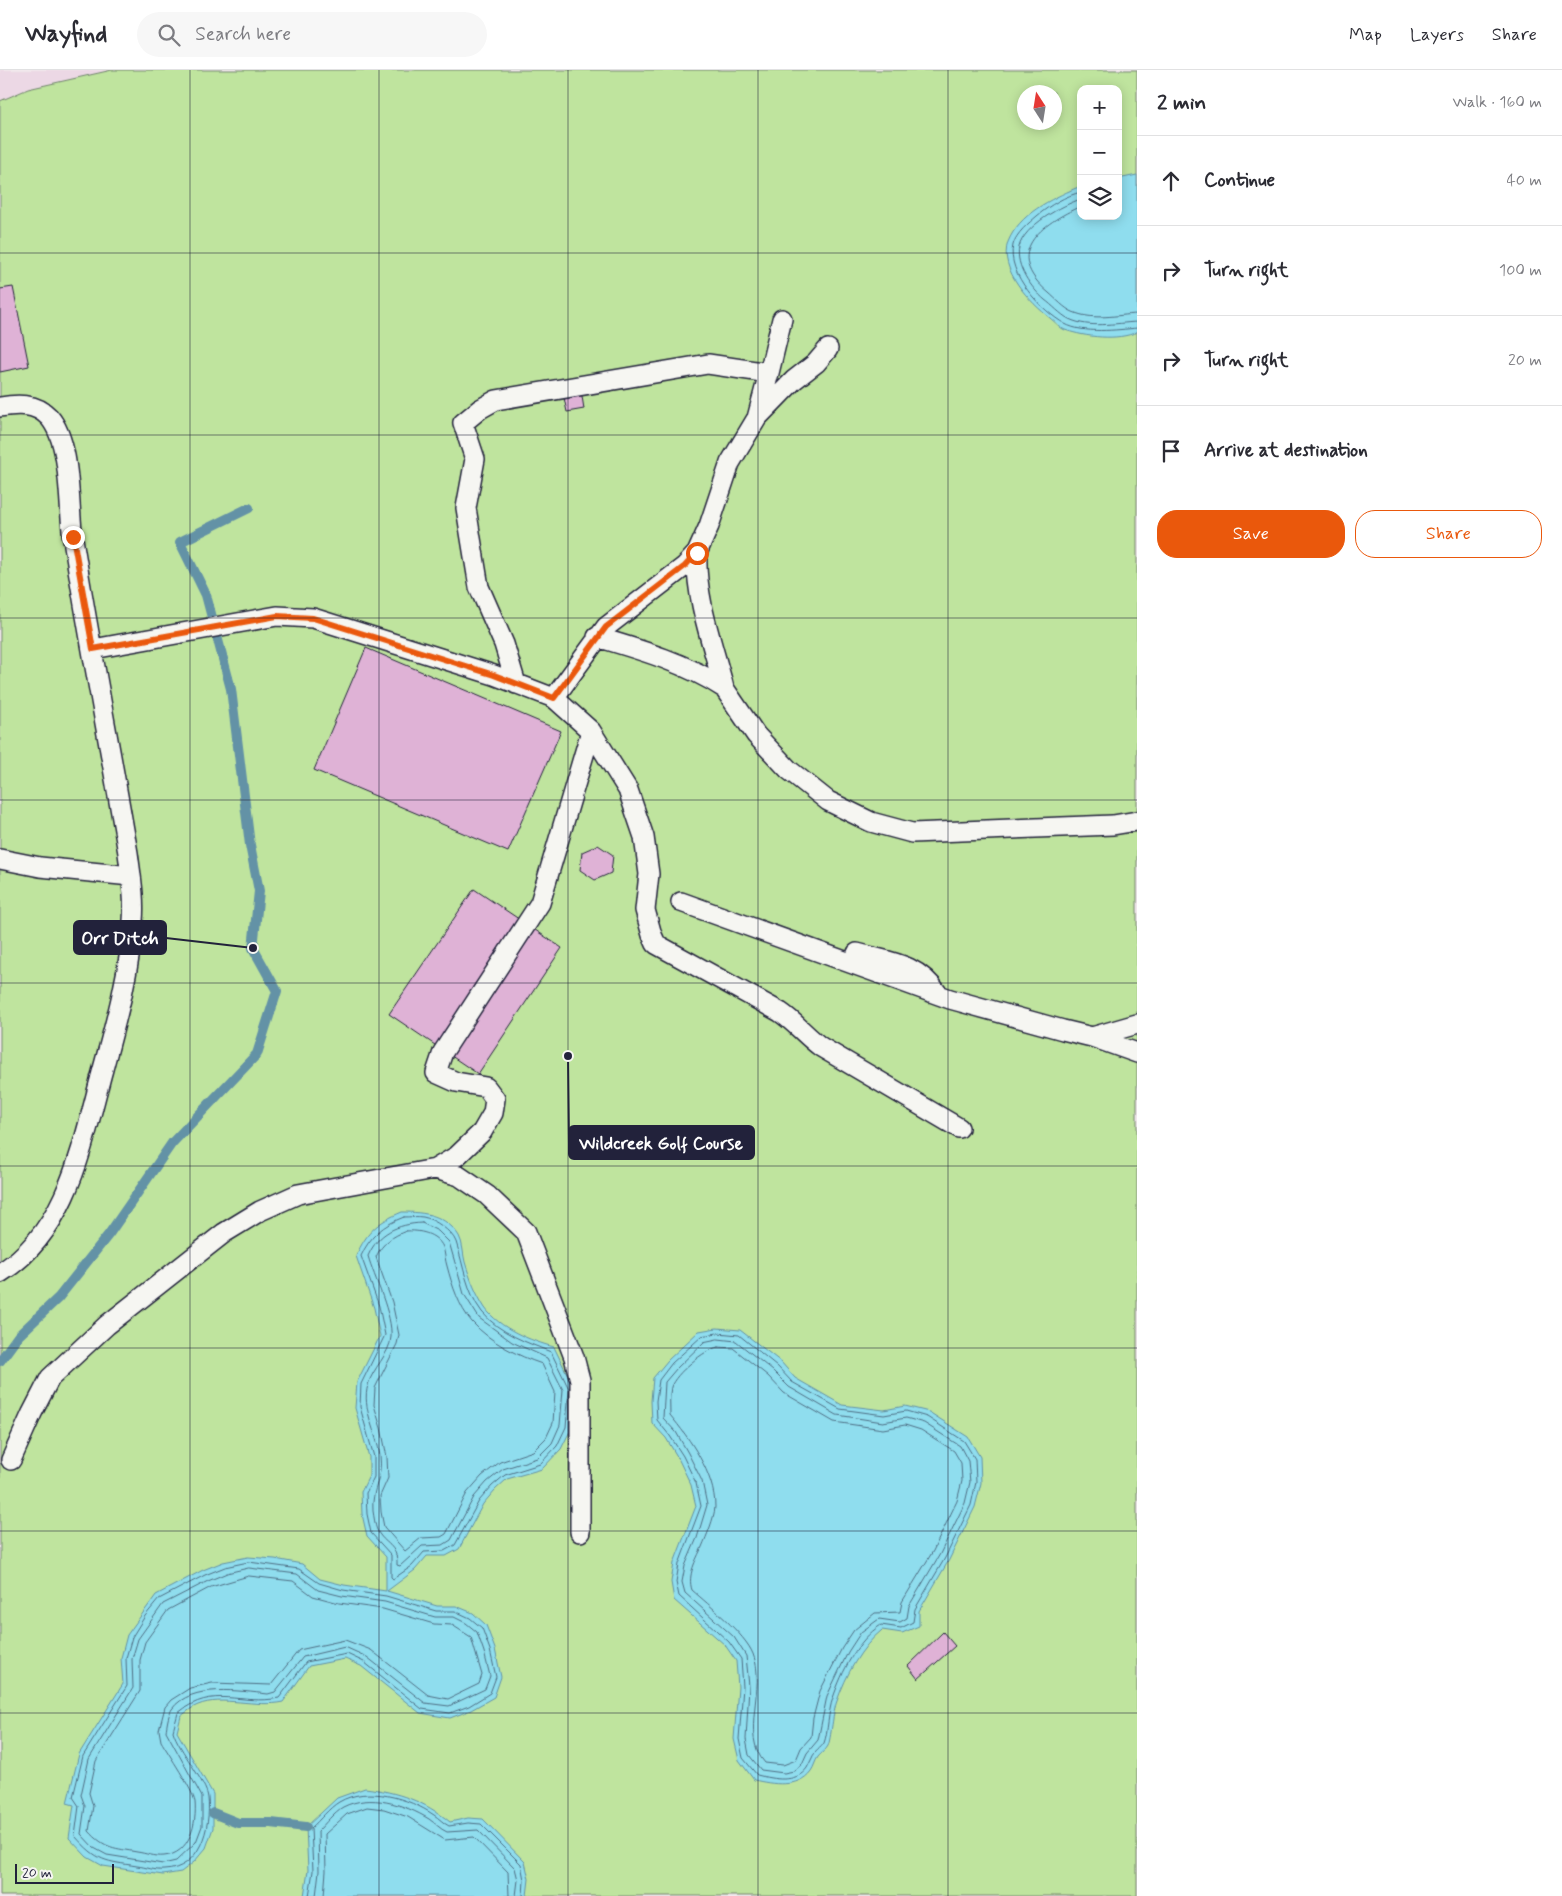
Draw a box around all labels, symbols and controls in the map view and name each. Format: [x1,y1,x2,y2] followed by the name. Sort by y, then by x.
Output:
[137,12,487,57] search box
[25,19,107,50] text: Wayfind
[155,21,183,49] icon: search
[195,22,291,47] text: Search here
[1349,23,1382,47] text: Map
[1410,23,1464,47] text: Layers
[1492,23,1537,47] text: Share
[1017,85,1062,130] north arrow
[1077,85,1122,220] map controls
[1077,85,1122,130] button: +
[1157,89,1206,117] text: 2 min
[1452,92,1542,113] text: Walk · 160 m
[1077,130,1122,175] button: −
[1157,167,1185,195] icon: ahead
[1204,168,1275,193] text: Continue
[1506,170,1542,191] text: 40 m
[1077,175,1122,220] button: layers
[1157,257,1185,285] icon: right
[1204,258,1288,283] text: Turn right
[1499,260,1542,281] text: 100 m
[1157,347,1185,375] icon: right
[1204,348,1288,373] text: Turn right
[1508,350,1542,371] text: 20 m
[1157,437,1185,465] icon: arrive
[1204,438,1368,463] text: Arrive at destination
[1157,510,1345,558] button: Save
[1355,510,1542,558] button: Share
[62,526,85,549] route end
[686,542,709,565] route start
[74,921,166,954] callout: Orr Ditch
[81,927,159,951] text: Orr Ditch
[569,1126,754,1159] callout: Wildcreek Golf Course
[578,1132,743,1156] text: Wildcreek Golf Course
[15,1861,114,1884] scale bar
[22,1864,52,1882] text: 20 m

